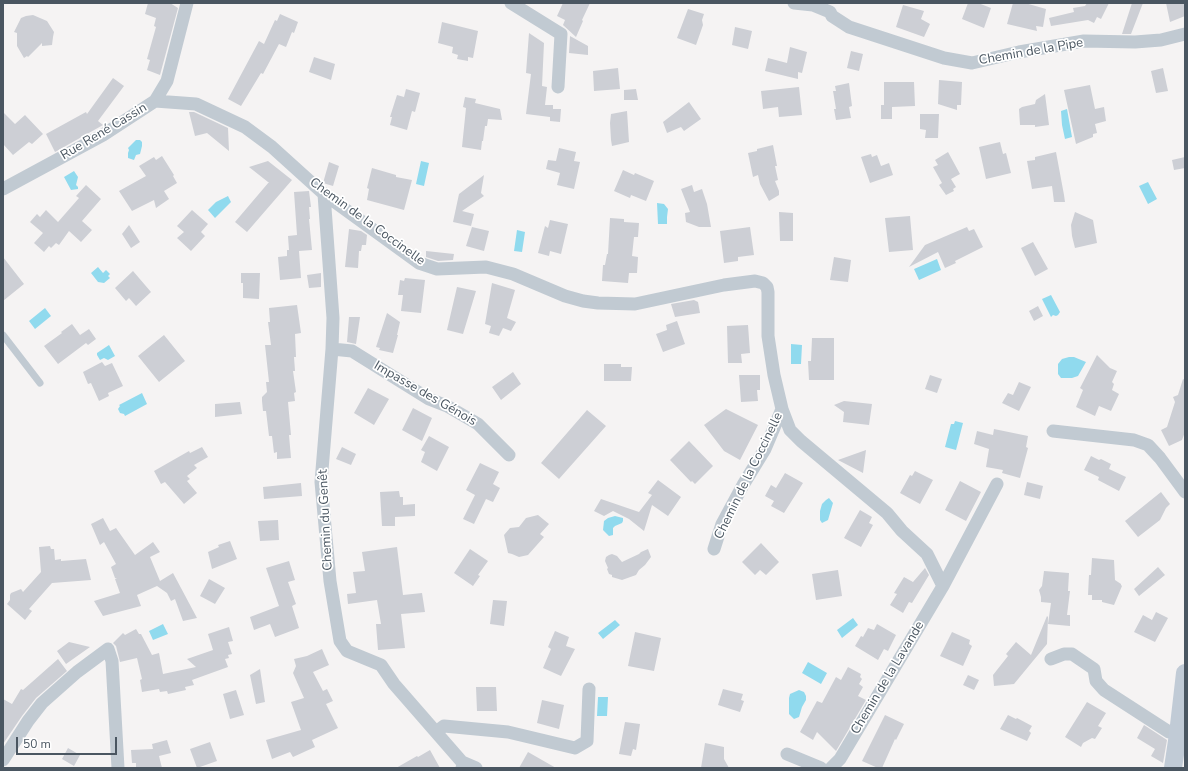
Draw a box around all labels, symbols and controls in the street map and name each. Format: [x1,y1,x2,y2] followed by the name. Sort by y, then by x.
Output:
[978,35,1084,69] street label: Chemin de la Pipe
[58,100,150,164] street label: Rue René Cassin
[306,175,428,269] street label: Chemin de la Coccinelle
[371,358,479,430] street label: Impasse des Génois
[711,410,787,542] street label: Chemin de la Coccinelle
[316,469,336,571] street label: Chemin du Genêt
[848,619,928,737] street label: Chemin de la Lavande
[18,729,119,755] scale bar
[23,736,51,752] text: 50 m

